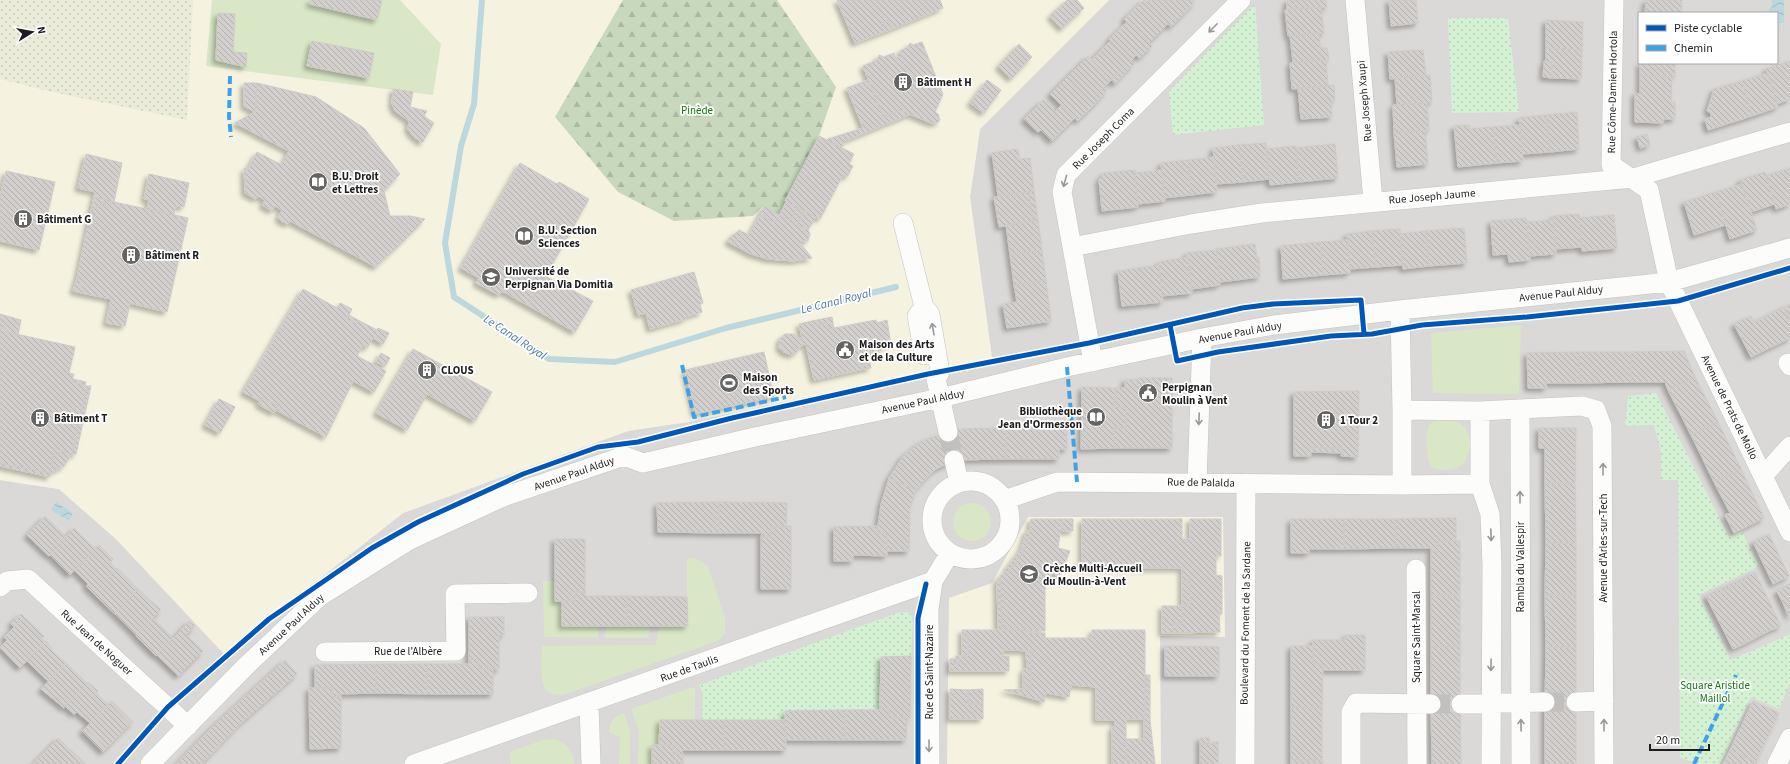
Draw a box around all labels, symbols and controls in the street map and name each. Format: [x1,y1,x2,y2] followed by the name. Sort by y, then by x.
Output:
[12,12,52,52] north arrow
[1638,12,1778,64] legend
[1674,20,1742,37] text: Piste cyclable
[1208,23,1218,33] one-way arrow
[33,25,49,35] text: N
[1604,30,1621,154] street label: Rue Côme-Damien Hortola
[1674,40,1713,57] text: Chemin
[1353,60,1376,142] street label: Rue Joseph Xaupi
[892,71,914,93] building icon: Bâtiment H
[917,75,972,90] place label: Bâtiment H
[681,103,714,118] park label: Pinède
[1069,104,1138,173] street label: Rue Joseph Coma
[332,169,380,197] place label: B.U. Droit et Lettres
[307,171,329,193] library icon: B.U. Droit et Lettres
[1061,174,1068,187] one-way arrow
[1388,185,1476,208] street label: Rue Joseph Jaume
[12,208,34,230] building icon: Bâtiment G
[37,212,91,227] place label: Bâtiment G
[538,223,597,251] place label: B.U. Section Sciences
[513,225,535,247] library icon: B.U. Section Sciences
[120,244,142,266] building icon: Bâtiment R
[145,248,199,263] place label: Bâtiment R
[505,264,613,292] place label: Université de Perpignan Via Domitia
[480,266,502,288] school or university icon: Université de Perpignan Via Domitia
[1518,282,1604,305] street label: Avenue Paul Alduy
[799,285,873,318] water label: Le Canal Royal
[480,311,550,364] water label: Le Canal Royal
[1197,318,1283,347] street label: Avenue Paul Alduy
[929,323,937,336] one-way arrow
[859,337,935,365] place label: Maison des Arts et de la Culture
[834,339,856,361] public building icon: Maison des Arts et de la Culture
[1698,352,1761,462] street label: Avenue de Prats de Mollo
[416,359,438,381] building icon: CLOUS
[441,363,474,378] place label: CLOUS
[743,370,794,398] place label: Maison des Sports
[718,372,740,394] sports icon: Maison des Sports
[1162,380,1228,408] place label: Perpignan Moulin à Vent
[1137,382,1159,404] public building icon: Perpignan Moulin à Vent
[880,385,966,418] street label: Avenue Paul Alduy
[998,404,1082,432] place label: Bibliothèque Jean d'Ormesson
[1085,406,1107,428] library icon: Bibliothèque Jean d'Ormesson
[29,407,51,429] building icon: Bâtiment T
[1315,409,1337,431] building icon: 1 Tour 2
[54,411,107,426] place label: Bâtiment T
[1196,412,1203,425] one-way arrow
[1340,413,1378,428] place label: 1 Tour 2
[532,453,617,494] street label: Avenue Paul Alduy
[1599,463,1607,476] one-way arrow
[1167,474,1235,491] street label: Rue de Palalda
[1516,491,1524,504] one-way arrow
[1596,493,1611,603] street label: Avenue d'Arles-sur-Tech
[1513,521,1528,613] street label: Rambla du Vallespir
[1488,528,1495,541] one-way arrow
[1237,540,1254,705] street label: Boulevard du Foment de la Sardane
[1043,561,1143,589] place label: Crèche Multi-Accueil du Moulin-à-Vent
[1018,563,1040,585] school or university icon: Crèche Multi-Accueil du Moulin-à-Vent
[255,590,327,659] street label: Avenue Paul Alduy
[1409,591,1424,683] street label: Square Saint-Marsal
[58,606,136,679] street label: Rue Jean de Noguer
[922,624,937,720] street label: Rue de Saint-Nazaire
[374,644,443,659] street label: Rue de l'Albère
[658,651,720,686] street label: Rue de Taulis
[1487,658,1495,671] one-way arrow
[1680,678,1750,706] park label: Square Aristide Maillol
[1517,719,1525,732] one-way arrow
[1600,719,1608,732] one-way arrow
[1650,726,1709,752] scale bar
[1656,732,1680,749] text: 20 m
[925,739,933,752] one-way arrow

